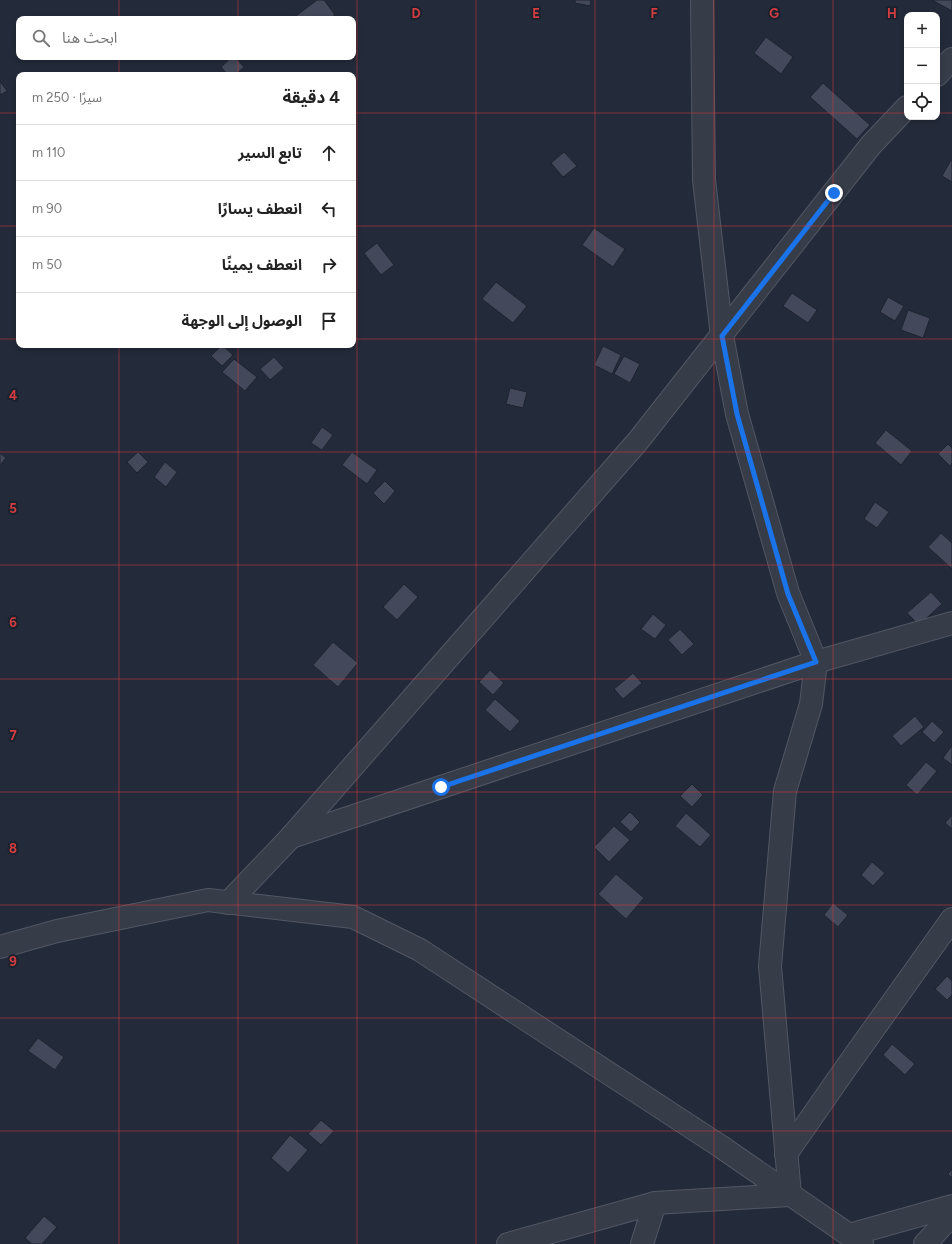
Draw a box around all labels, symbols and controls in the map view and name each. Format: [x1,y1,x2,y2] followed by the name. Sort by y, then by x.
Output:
[411,6,421,21] text: D
[532,6,540,21] text: E
[650,6,658,21] text: F
[769,6,779,21] text: G
[887,6,897,21] text: H
[904,12,940,120] map controls
[904,12,940,48] button: +
[16,16,356,60] search box
[30,27,52,49] icon: search
[62,29,117,47] text: ابحث هنا
[904,48,940,84] button: −
[904,84,940,120] button: locate
[282,87,340,107] text: 4 دقيقة
[32,90,102,105] text: سيرًا · 250 m
[318,142,340,164] icon: ahead
[238,144,302,162] text: تابع السير
[32,145,65,160] text: 110 m
[825,184,843,202] route end
[318,198,340,220] icon: left
[218,200,302,218] text: انعطف يسارًا
[32,201,62,216] text: 90 m
[318,254,340,276] icon: right
[222,256,302,274] text: انعطف يمينًا
[32,257,62,272] text: 50 m
[318,310,340,332] icon: arrive
[182,312,302,330] text: الوصول إلى الوجهة
[9,388,17,403] text: 4
[9,501,17,516] text: 5
[9,615,17,630] text: 6
[9,728,17,743] text: 7
[432,778,450,796] route start
[9,841,17,856] text: 8
[9,954,17,969] text: 9

